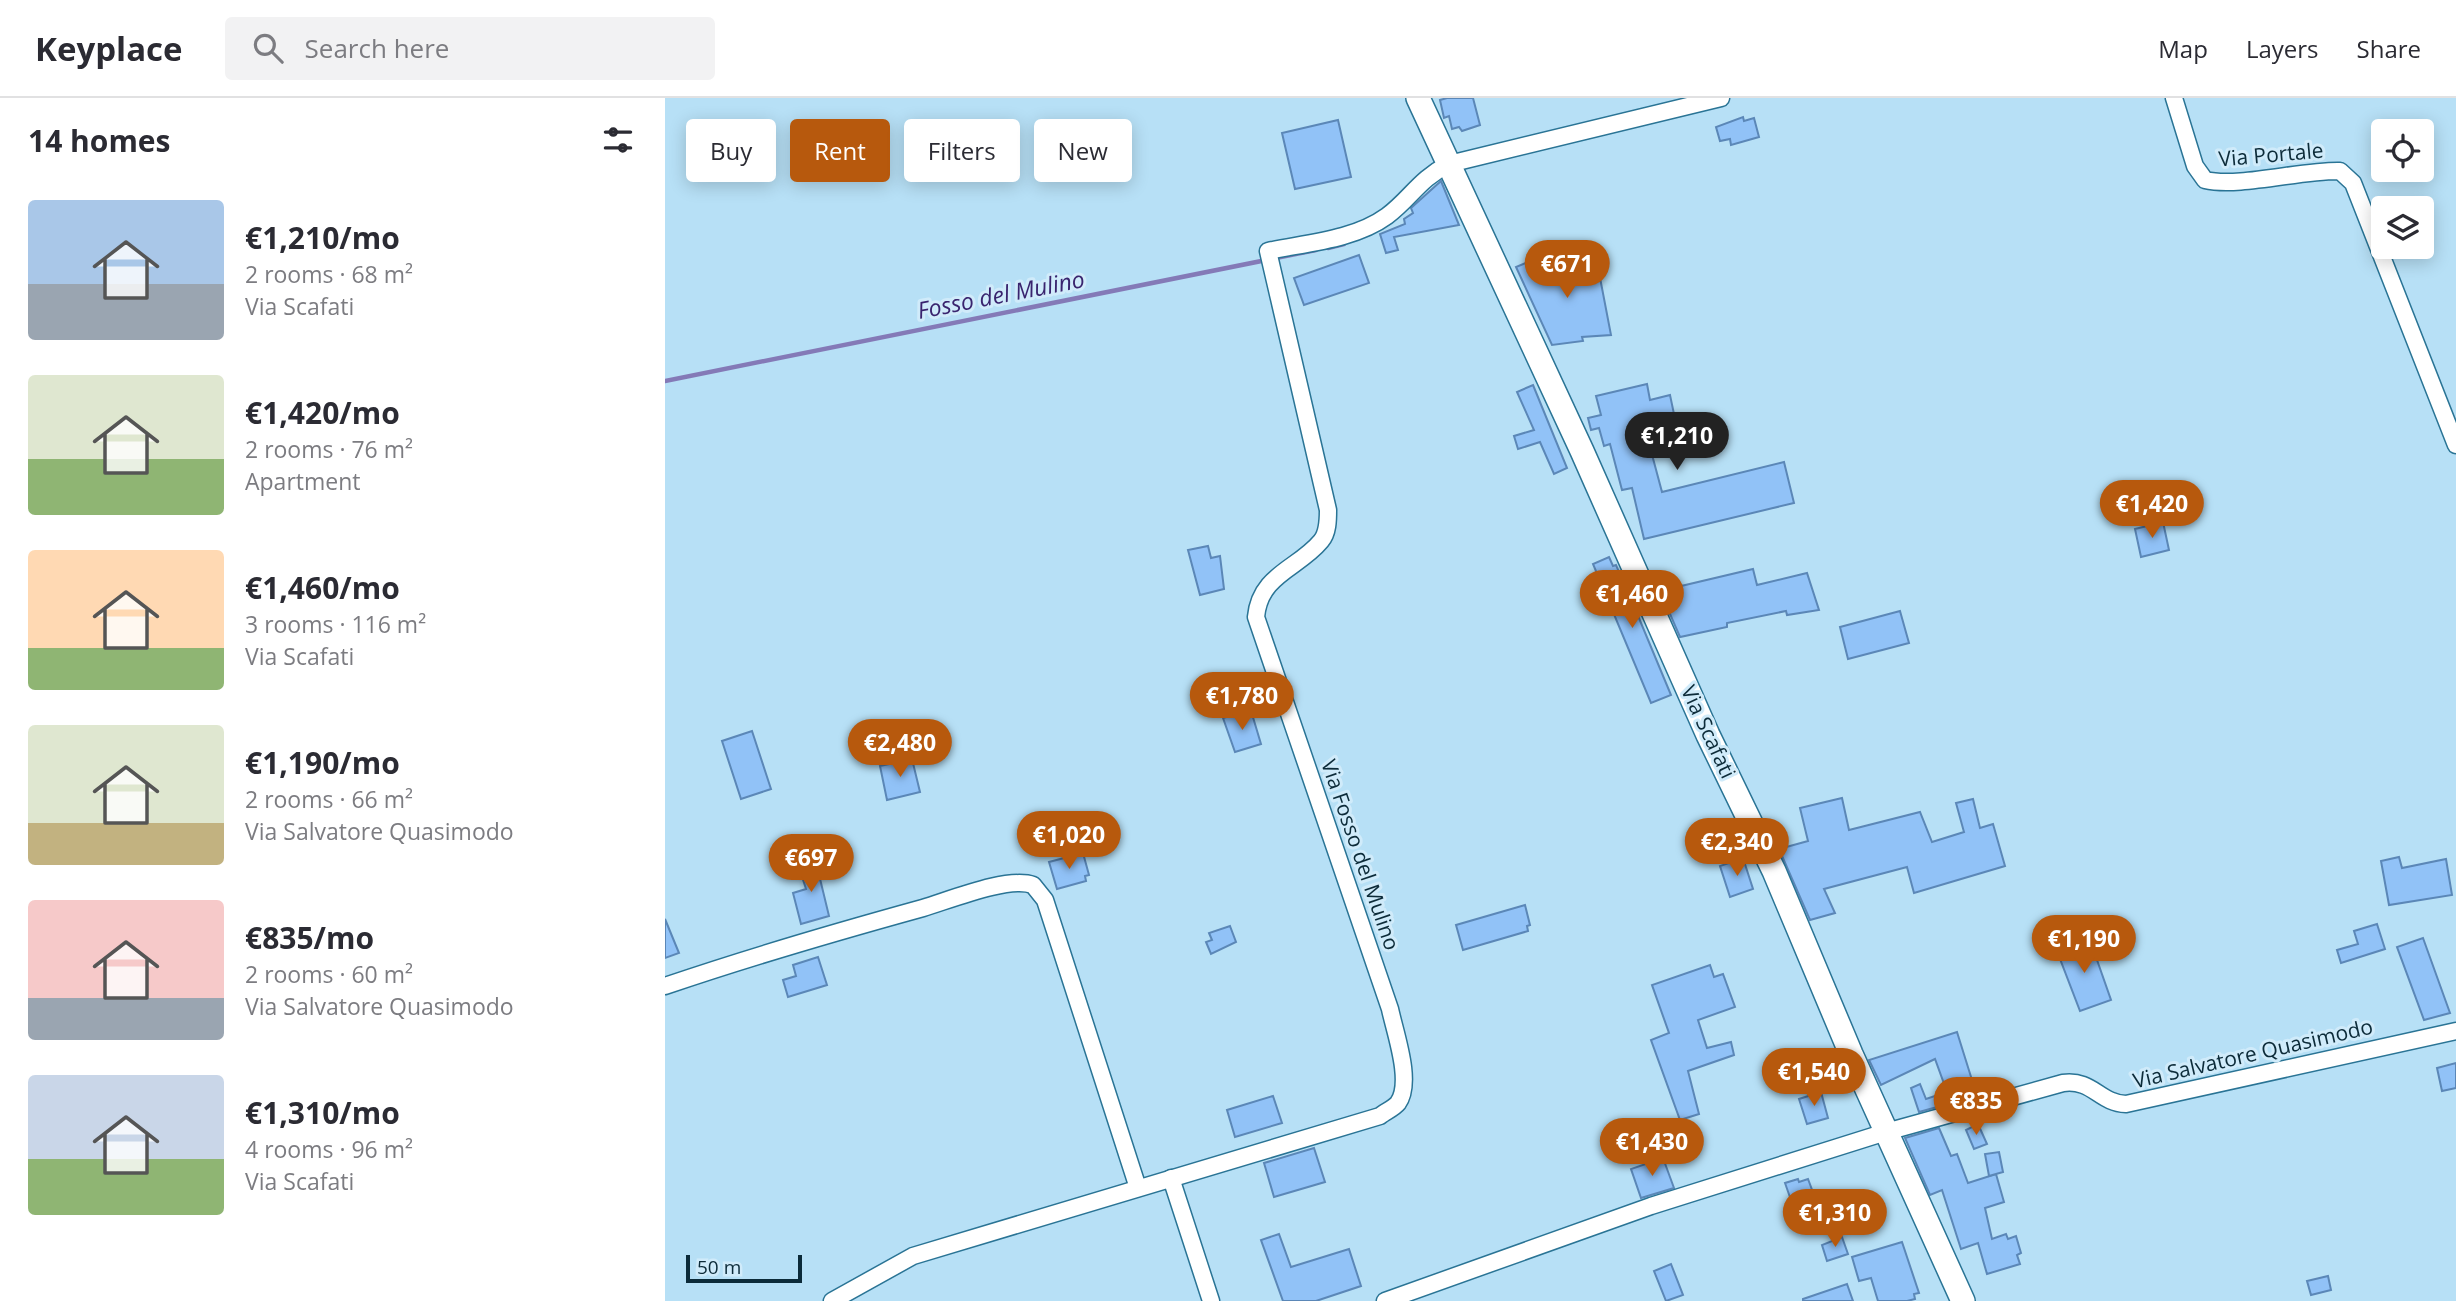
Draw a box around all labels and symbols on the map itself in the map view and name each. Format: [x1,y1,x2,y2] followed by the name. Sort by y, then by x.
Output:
[2217,135,2324,173] street label: Via Portale
[1526,240,1608,300] pin: €671
[915,262,1087,326] water label: Fosso del Mulino
[1620,412,1734,472] pin: €1,210
[2095,480,2209,540] pin: €1,420
[1575,570,1689,630] pin: €1,460
[1185,672,1299,732] pin: €1,780
[1675,680,1743,783] street label: Via Scafati
[843,720,957,779] pin: €2,480
[1315,756,1407,954] street label: Via Fosso del Mulino
[1012,812,1126,871] pin: €1,020
[1680,818,1794,878] pin: €2,340
[770,834,852,894] pin: €697
[2027,916,2141,975] pin: €1,190
[2130,1012,2375,1094] street label: Via Salvatore Quasimodo
[1757,1048,1871,1108] pin: €1,540
[1935,1077,2017,1137] pin: €835
[1595,1118,1709,1178] pin: €1,430
[1778,1190,1892,1249] pin: €1,310
[686,1252,801,1284] scale bar

